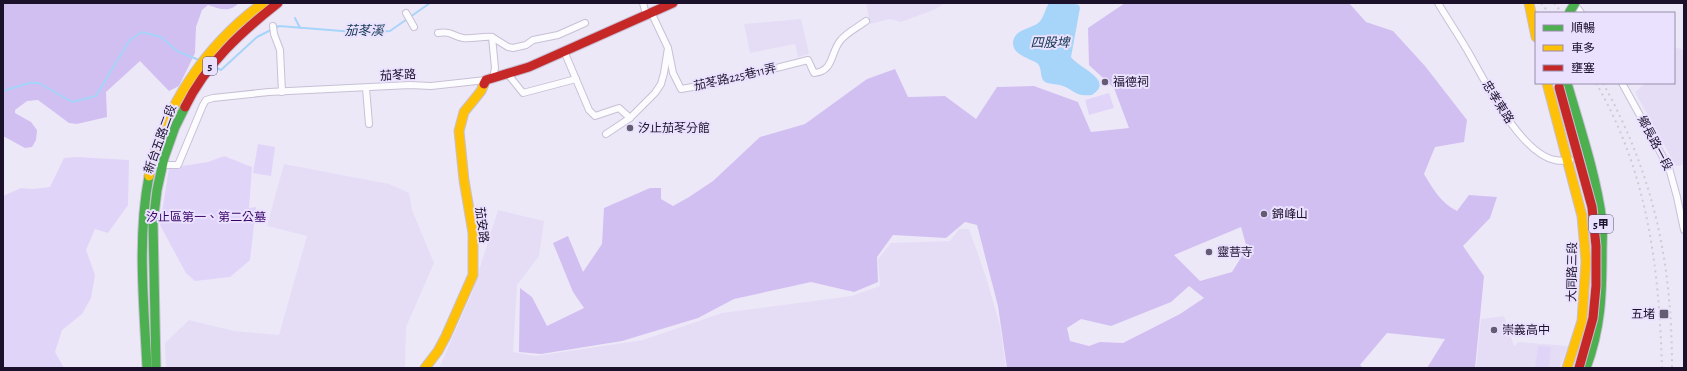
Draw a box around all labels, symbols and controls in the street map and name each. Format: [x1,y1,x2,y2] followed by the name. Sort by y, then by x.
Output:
[1535,12,1675,84] legend
[1571,22,1595,34] text: 順暢
[344,24,385,38] water label: 茄苳溪
[1030,36,1071,50] water label: 四股埤
[1571,41,1595,54] text: 車多
[203,57,217,75] road number: 5
[692,61,777,92] street label: 茄苳路225巷11弄
[1571,61,1595,74] text: 壅塞
[380,67,416,82] street label: 茄苳路
[1113,75,1149,88] place label: 福德祠
[1100,77,1110,87] marker: 福德祠
[1480,78,1517,126] street label: 忠孝東路
[141,103,178,175] street label: 新台五路二段
[1636,113,1675,172] street label: 鄉長路一段
[638,121,710,134] place label: 汐止茄苳分館
[625,123,635,133] marker: 汐止茄苳分館
[474,206,491,244] street label: 茄安路
[1272,207,1308,220] place label: 錦峰山
[1259,209,1269,219] marker: 錦峰山
[146,210,266,223] park label: 汐止區第一、第二公墓
[1589,215,1613,233] road number: 5甲
[1564,242,1579,302] street label: 大同路三段
[1217,246,1253,258] place label: 靈菩寺
[1204,247,1214,257] marker: 靈菩寺
[1631,308,1655,320] place label: 五堵
[1658,308,1670,320] marker: 五堵
[1502,323,1550,336] place label: 崇義高中
[1489,325,1499,335] marker: 崇義高中

